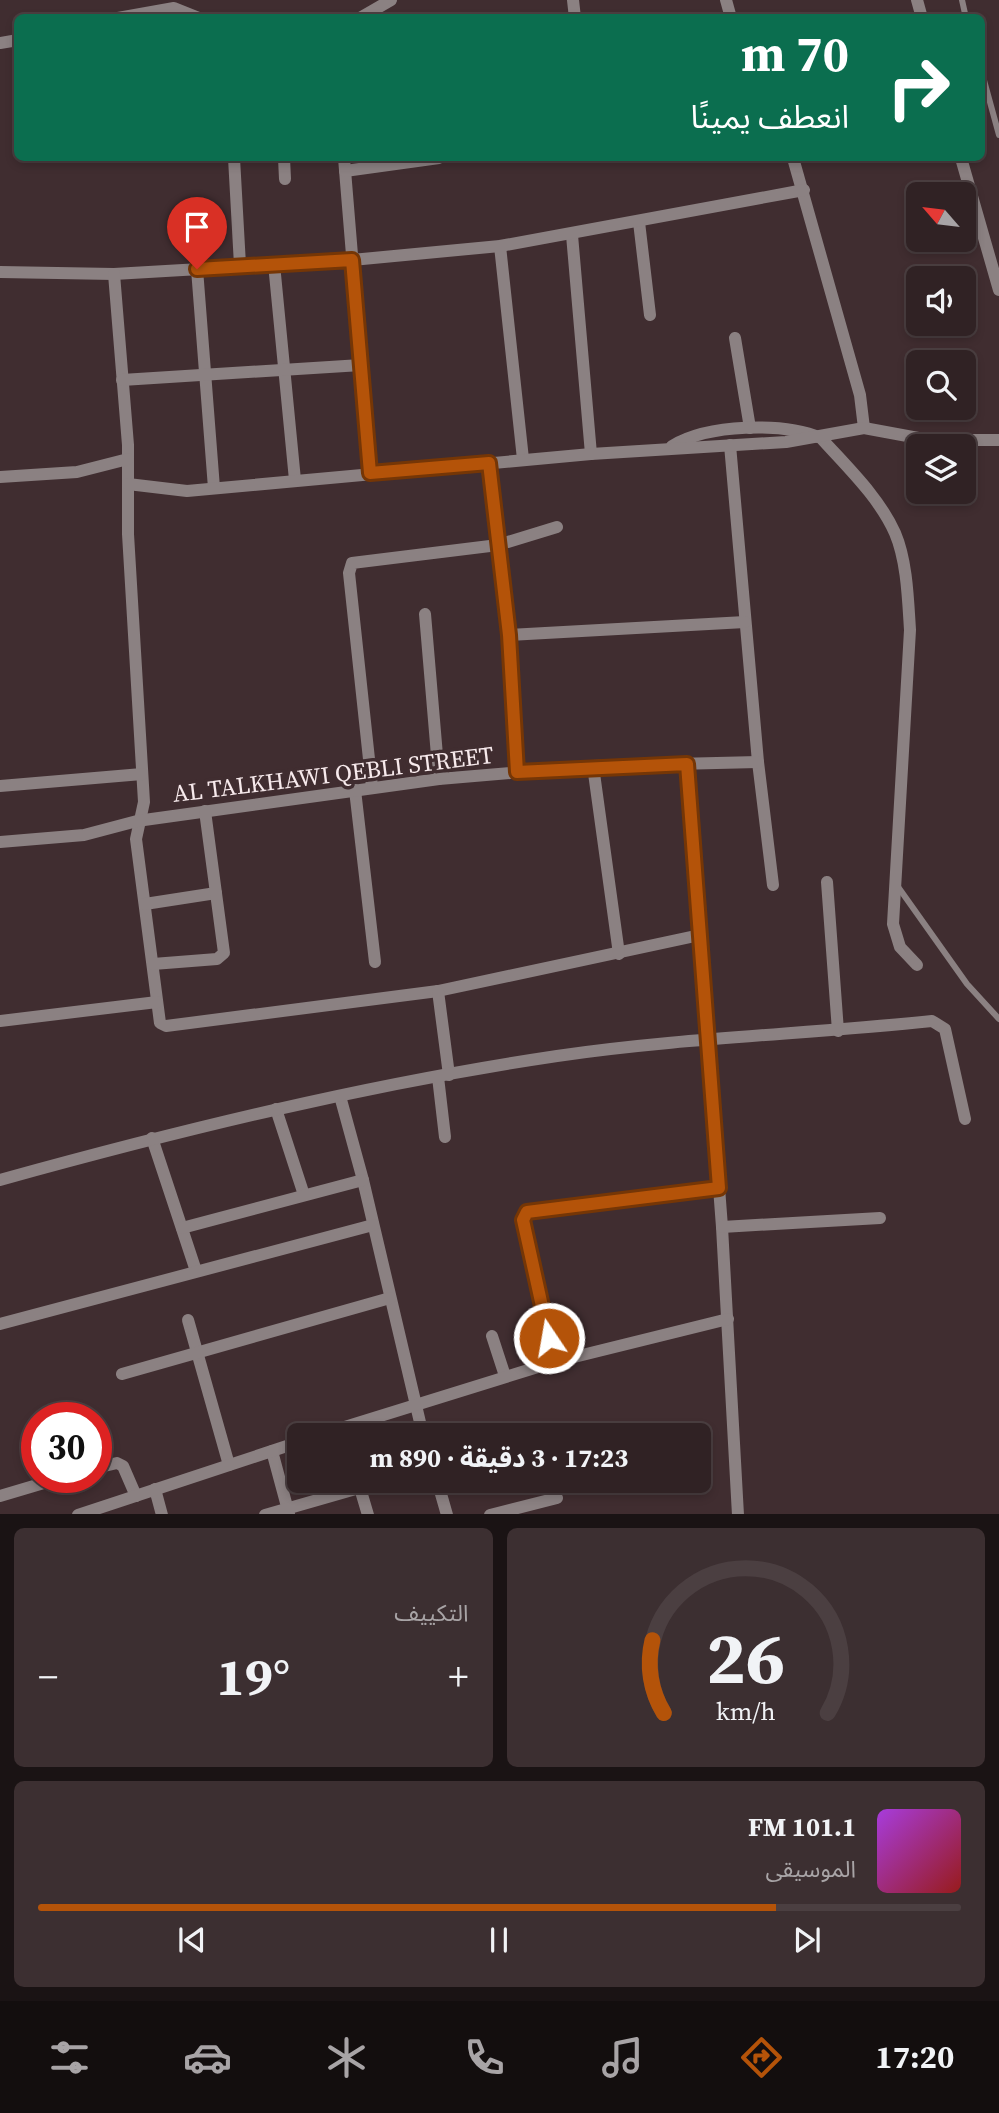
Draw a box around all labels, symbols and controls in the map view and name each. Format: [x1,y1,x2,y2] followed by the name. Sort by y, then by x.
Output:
[741,20,849,87] text: 70 m
[873,42,964,133] icon: right
[691,95,849,139] text: انعطف يمينًا
[906,182,976,252] north arrow
[906,182,976,504] map controls
[167,197,227,269] pin
[178,208,216,246] icon: arrive
[906,266,976,336] button: sound
[906,350,976,420] button: search
[906,434,976,504] button: layers
[171,738,496,810] street label: AL TALKHAWI QEBLI STREET
[512,1301,586,1375] position arrow
[21,1402,112,1493] speed limit sign: 30
[370,1440,628,1476] text: 17:23 · 3 دقيقة · 890 m
[394,1597,469,1629] text: التكييف
[706,1609,785,1708] text: 26
[217,1641,290,1712] text: 19°
[38,1651,58,1703] text: −
[448,1651,469,1703] text: +
[716,1694,776,1728] text: km/h
[748,1809,856,1845] text: 101.1 FM
[765,1853,856,1885] text: الموسيقى
[173,1921,211,1959] icon: previous
[480,1921,518,1959] icon: pause
[788,1921,826,1959] icon: next
[45,2033,94,2082] icon: filters
[183,2033,232,2082] icon: car
[322,2033,371,2082] icon: climate
[460,2033,509,2082] icon: phone
[598,2033,647,2082] icon: music
[737,2033,786,2082] icon: directions
[875,2035,954,2079] text: 17:20

